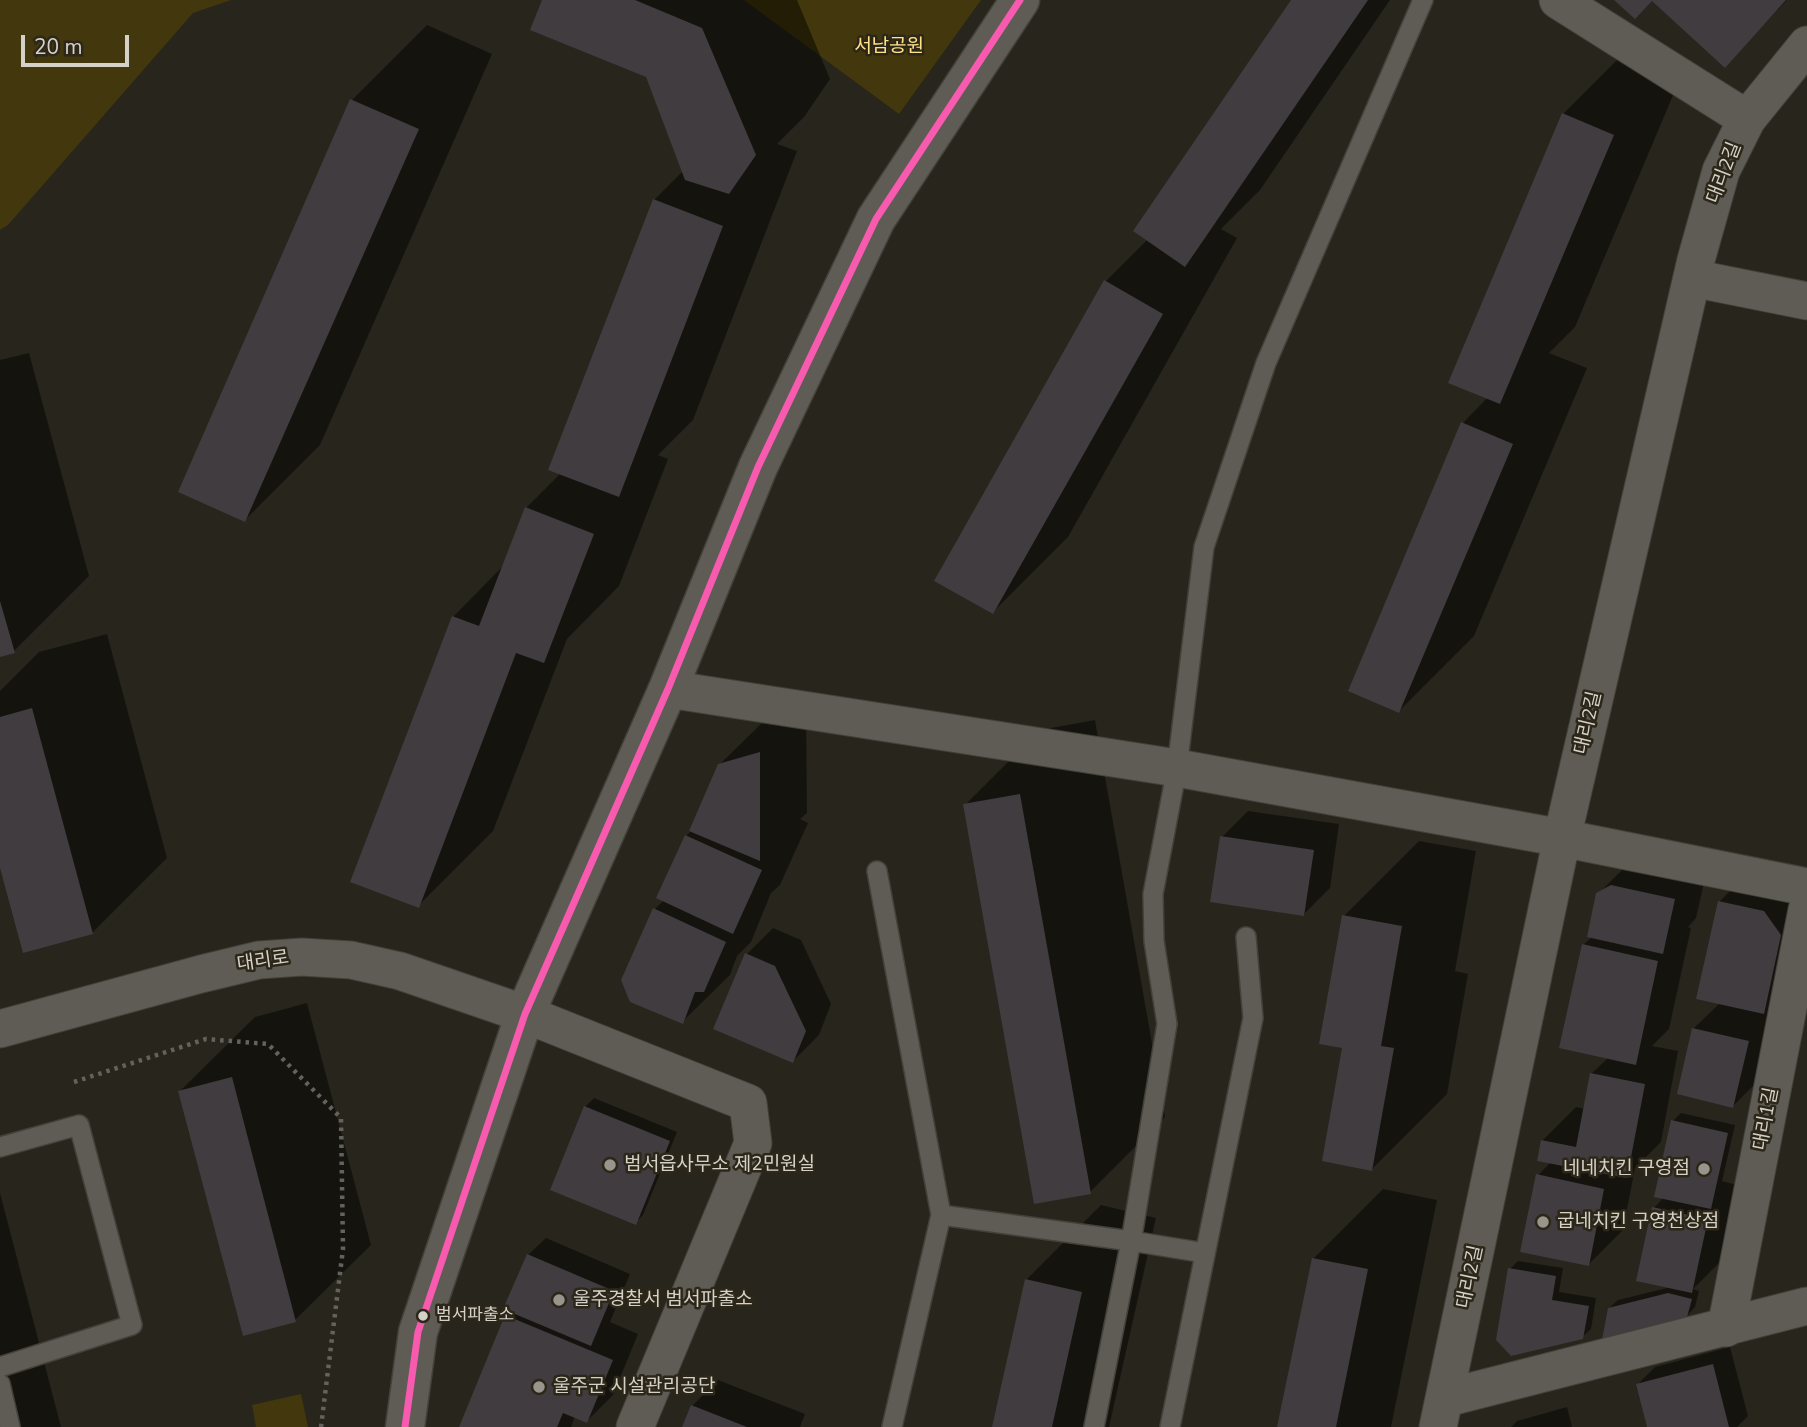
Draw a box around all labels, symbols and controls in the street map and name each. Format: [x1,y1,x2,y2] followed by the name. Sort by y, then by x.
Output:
[24,21,133,65] scale bar
[34,33,83,61] text: 20 m
[854,36,924,58] park label: 서남공원
[1703,139,1747,207] street label: 대리2길
[1571,689,1607,757] street label: 대리2길
[235,947,291,977] street label: 대리로
[1750,1085,1784,1153] street label: 대리1길
[624,1154,815,1176] place label: 범서읍사무소 제2민원실
[602,1157,618,1173] marker: 범서읍사무소 제2민원실
[1563,1158,1690,1180] place label: 네네치킨 구영점
[1696,1161,1712,1177] marker: 네네치킨 구영점
[1557,1211,1719,1233] place label: 굽네치킨 구영천상점
[1535,1214,1551,1230] marker: 굽네치킨 구영천상점
[1453,1243,1489,1311] street label: 대리2길
[573,1289,753,1311] place label: 울주경찰서 범서파출소
[551,1292,567,1308] marker: 울주경찰서 범서파출소
[436,1306,514,1326] place label: 범서파출소
[416,1309,430,1323] marker: 범서파출소
[553,1376,715,1398] place label: 울주군 시설관리공단
[531,1379,547,1395] marker: 울주군 시설관리공단

